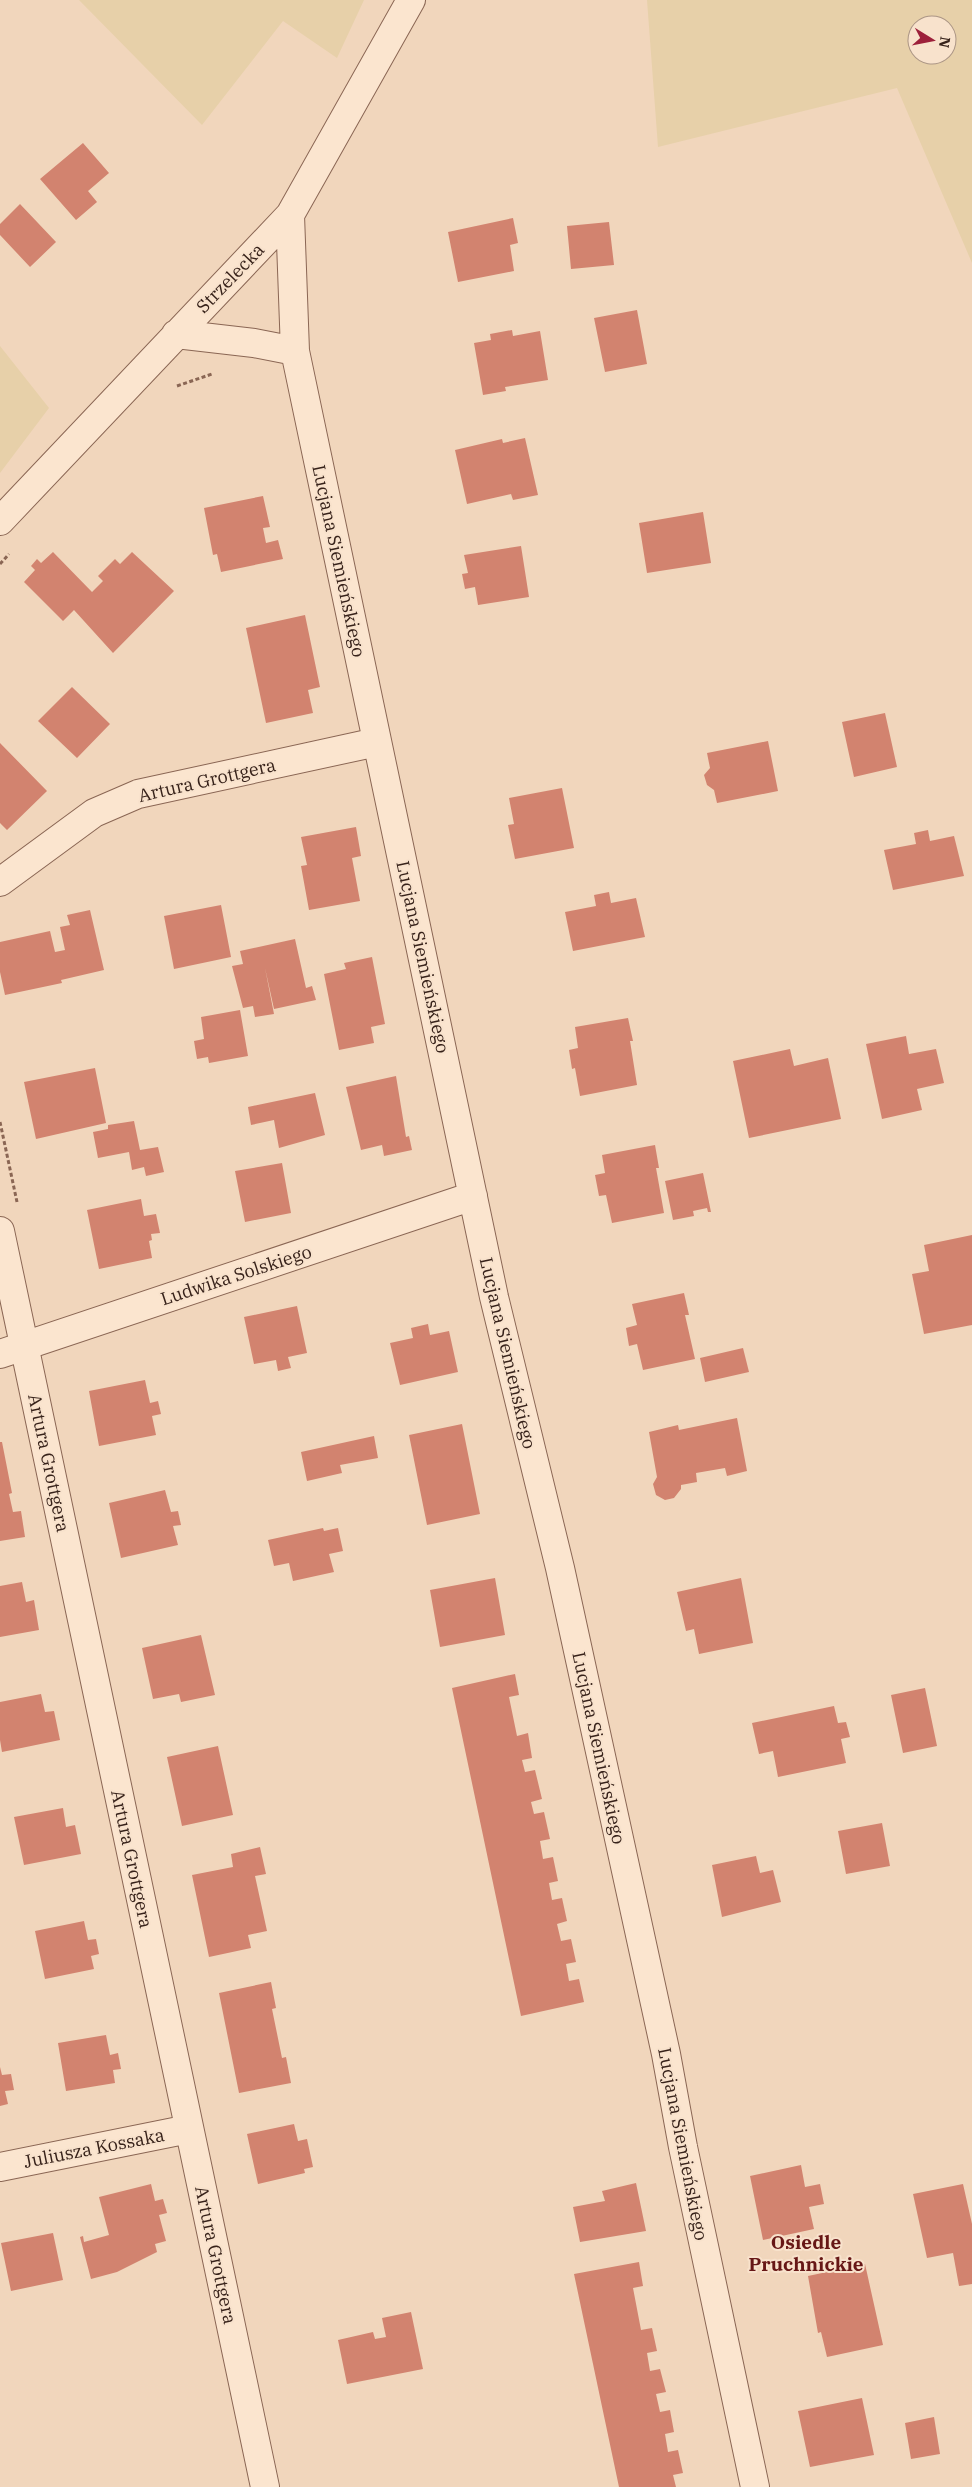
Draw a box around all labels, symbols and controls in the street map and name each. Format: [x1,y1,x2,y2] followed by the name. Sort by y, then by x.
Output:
[907,15,957,65] north arrow
[935,35,955,49] text: N
[191,238,269,318] street label: Strzelecka
[307,463,371,659] street label: Lucjana Siemieńskiego
[136,753,278,807] street label: Artura Grottgera
[391,859,455,1055] street label: Lucjana Siemieńskiego
[158,1240,314,1310] street label: Ludwika Solskiego
[475,1255,541,1451] street label: Lucjana Siemieńskiego
[23,1392,75,1534] street label: Artura Grottgera
[567,1650,631,1846] street label: Lucjana Siemieńskiego
[106,1788,158,1930] street label: Artura Grottgera
[653,2046,713,2242] street label: Lucjana Siemieńskiego
[22,2123,167,2173] street label: Juliusza Kossaka
[190,2184,242,2326] street label: Artura Grottgera
[748,2230,864,2276] district label: Osiedle Pruchnickie

